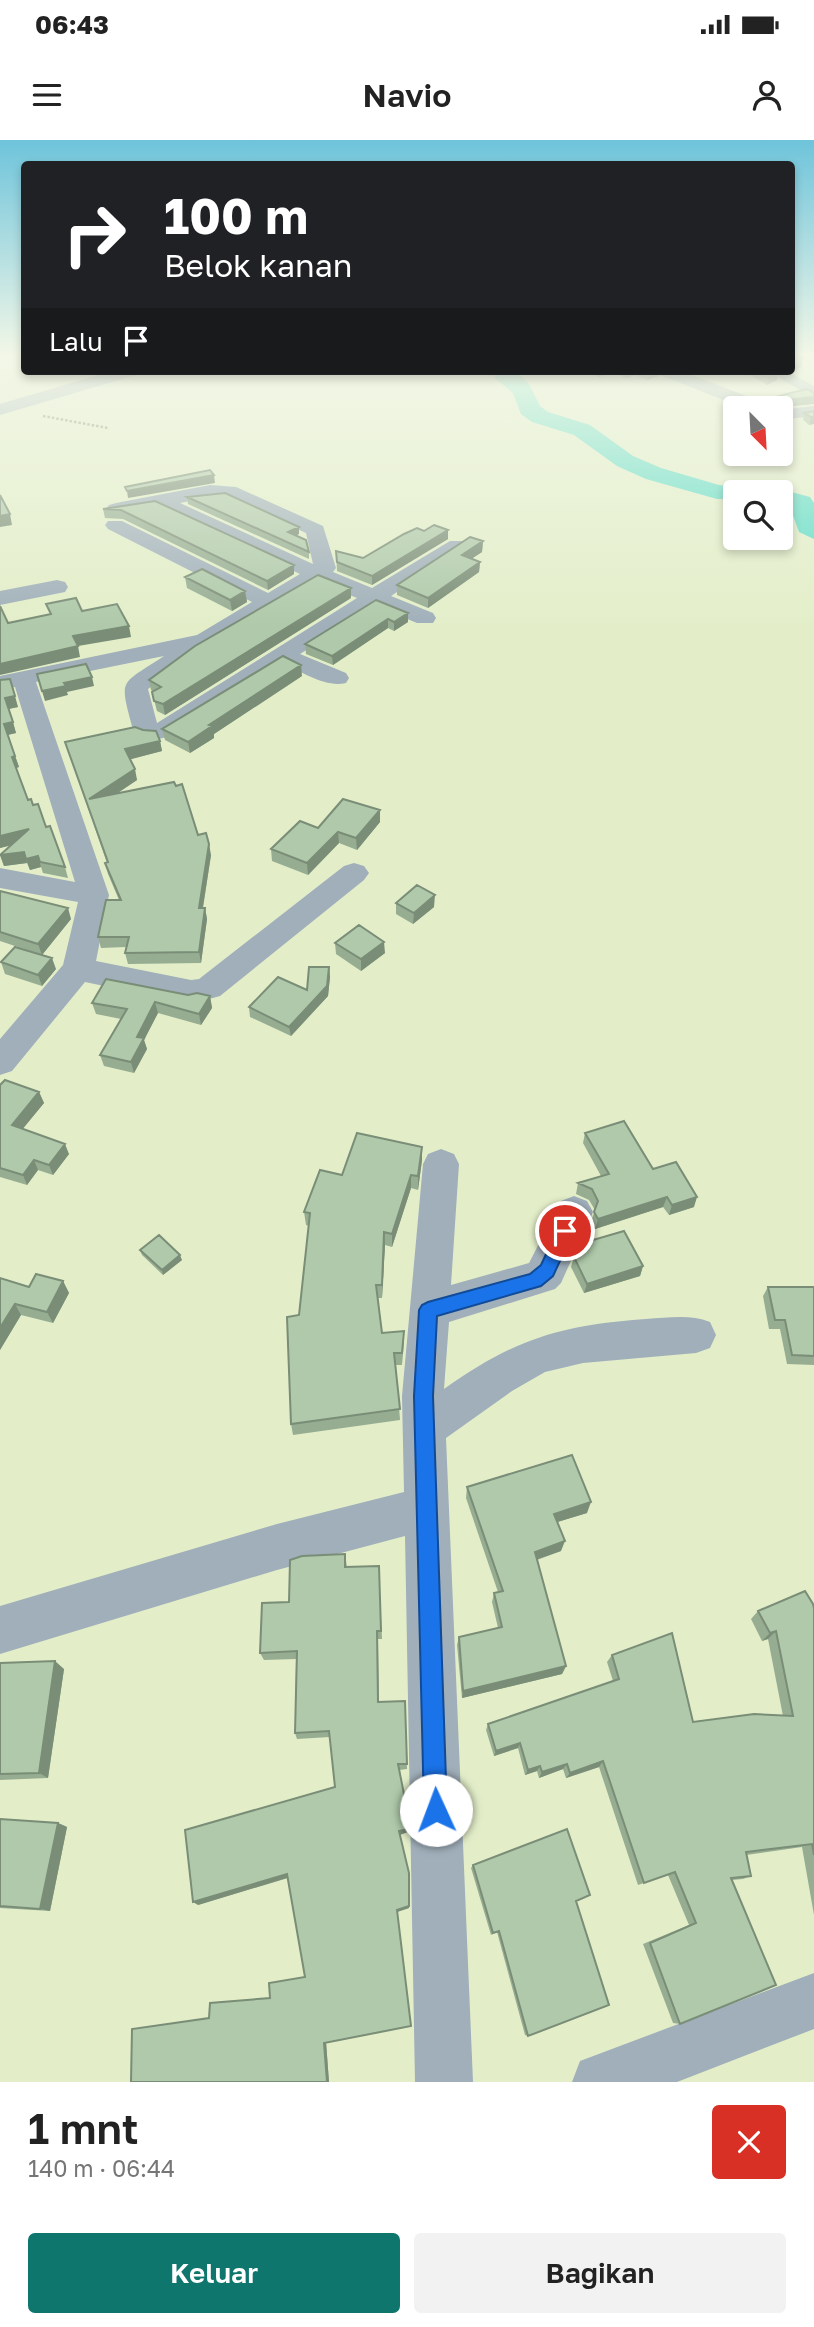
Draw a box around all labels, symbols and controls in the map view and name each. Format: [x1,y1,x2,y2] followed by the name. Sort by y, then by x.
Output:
[35,9,109,40] text: 06:43
[28,76,66,114] icon: menu
[363,76,451,114] text: Navio
[748,76,786,114] icon: person
[164,186,308,245] text: 100 m
[49,189,140,280] icon: right
[164,246,352,284] text: Belok kanan
[117,322,155,360] icon: arrive
[49,326,103,357] text: Lalu
[723,396,793,466] north arrow
[723,396,793,550] map controls
[723,480,793,550] button: search
[535,1201,595,1261] pin
[546,1212,584,1250] icon: arrive
[399,1773,473,1847] position arrow
[28,2103,139,2153] text: 1 mnt
[712,2105,786,2179] button: close
[28,2154,175,2182] text: 140 m · 06:44
[28,2233,400,2313] button: Keluar
[414,2233,786,2313] button: Bagikan

